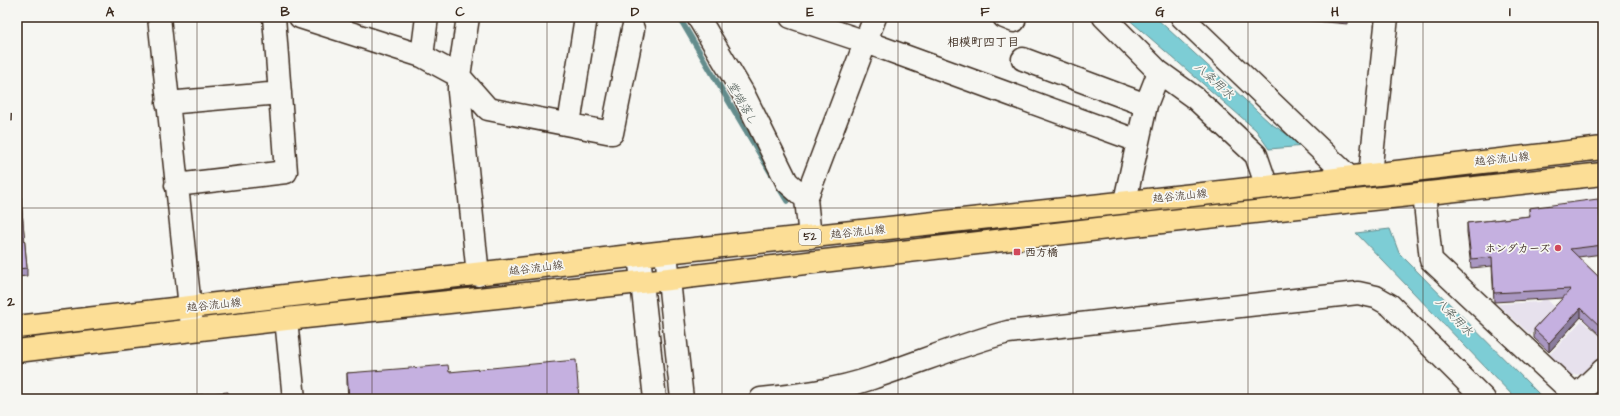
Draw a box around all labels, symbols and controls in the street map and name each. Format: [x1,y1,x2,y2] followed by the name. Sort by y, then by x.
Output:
[106,3,115,21] text: A
[280,3,290,21] text: B
[455,3,465,21] text: C
[631,3,640,21] text: D
[806,3,814,21] text: E
[980,3,990,21] text: F
[1155,3,1165,21] text: G
[1331,3,1339,21] text: H
[1509,3,1511,21] text: I
[947,34,1019,51] district label: 相模町四丁目
[1190,59,1238,103] water label: 八条用水
[723,78,761,128] water label: 堂端落し
[10,107,12,125] text: 1
[1474,149,1530,169] street label: 越谷流山線
[1152,186,1208,206] street label: 越谷流山線
[830,222,886,242] street label: 越谷流山線
[799,229,821,245] road number: 52
[1485,241,1550,256] place label: ホンダカーズ
[1553,243,1563,253] marker: ホンダカーズ
[1025,245,1058,260] place label: 西方橋
[1012,247,1022,257] marker: 西方橋
[508,257,564,279] street label: 越谷流山線
[6,293,15,311] text: 2
[1431,294,1477,340] water label: 八条用水
[186,295,242,315] street label: 越谷流山線

